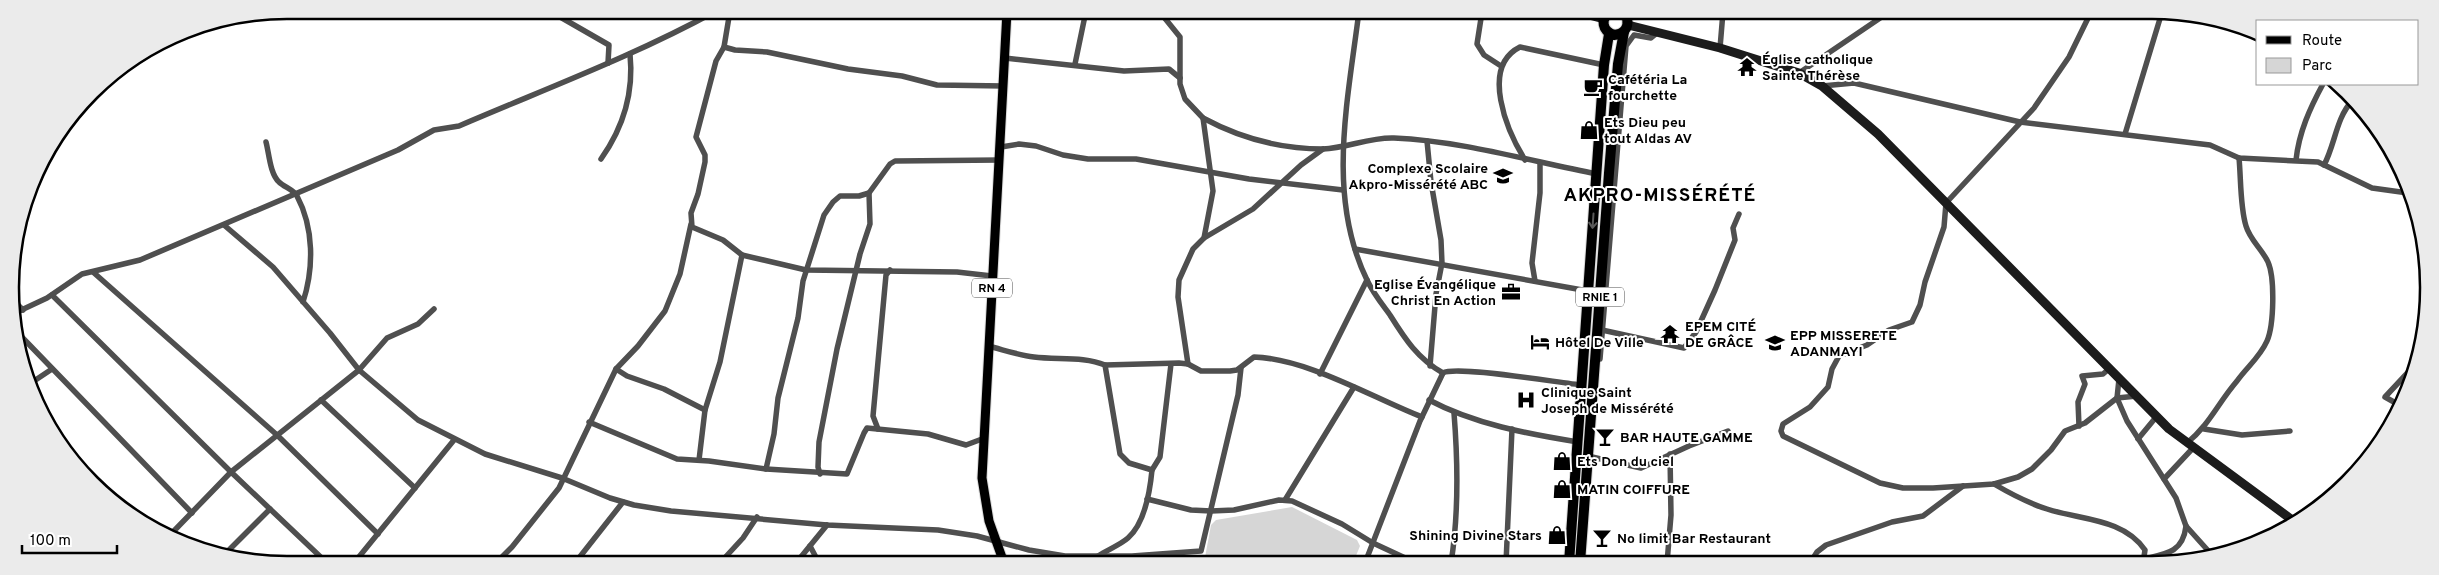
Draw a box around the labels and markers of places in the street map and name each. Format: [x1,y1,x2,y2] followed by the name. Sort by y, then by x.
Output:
[1762,51,1873,85] place label: Église catholique Sainte Thérèse
[1736,56,1758,78] temple icon: Église catholique Sainte Thérèse
[1608,72,1687,105] place label: Cafétéria La fourchette
[1582,76,1604,98] cafe icon: Cafétéria La fourchette
[1604,115,1693,148] place label: Ets Dieu peu tout Aldas AV
[1578,119,1600,141] shop icon: Ets Dieu peu tout Aldas AV
[1348,161,1488,194] place label: Complexe Scolaire Akpro-Missérété ABC
[1492,165,1514,187] school or university icon: Complexe Scolaire Akpro-Missérété ABC
[1374,276,1496,310] place label: Eglise Évangélique Christ En Action
[1500,281,1522,303] office icon: Eglise Évangélique Christ En Action
[1685,318,1756,352] place label: EPEM CITÉ DE GRÂCE
[1659,323,1681,345] temple icon: EPEM CITÉ DE GRÂCE
[1790,328,1897,361] place label: EPP MISSERETE ADANMAYI
[1529,331,1551,353] hotel icon: Hôtel De Ville
[1764,332,1786,354] school or university icon: EPP MISSERETE ADANMAYI
[1555,335,1644,352] place label: Hôtel De Ville
[1541,385,1674,418] place label: Clinique Saint Joseph de Missérété
[1515,389,1537,411] hospital icon: Clinique Saint Joseph de Missérété
[1594,426,1616,448] bar icon: BAR HAUTE GAMME
[1620,430,1753,447] place label: BAR HAUTE GAMME
[1551,450,1573,472] shop icon: Ets Don du ciel
[1577,454,1674,471] place label: Ets Don du ciel
[1551,478,1573,500] shop icon: MATIN COIFFURE
[1577,482,1690,499] place label: MATIN COIFFURE
[1546,524,1568,546] shop icon: Shining Divine Stars
[1591,527,1613,549] bar icon: No limit Bar Restaurant
[1409,528,1542,545] place label: Shining Divine Stars
[1617,531,1771,548] place label: No limit Bar Restaurant

